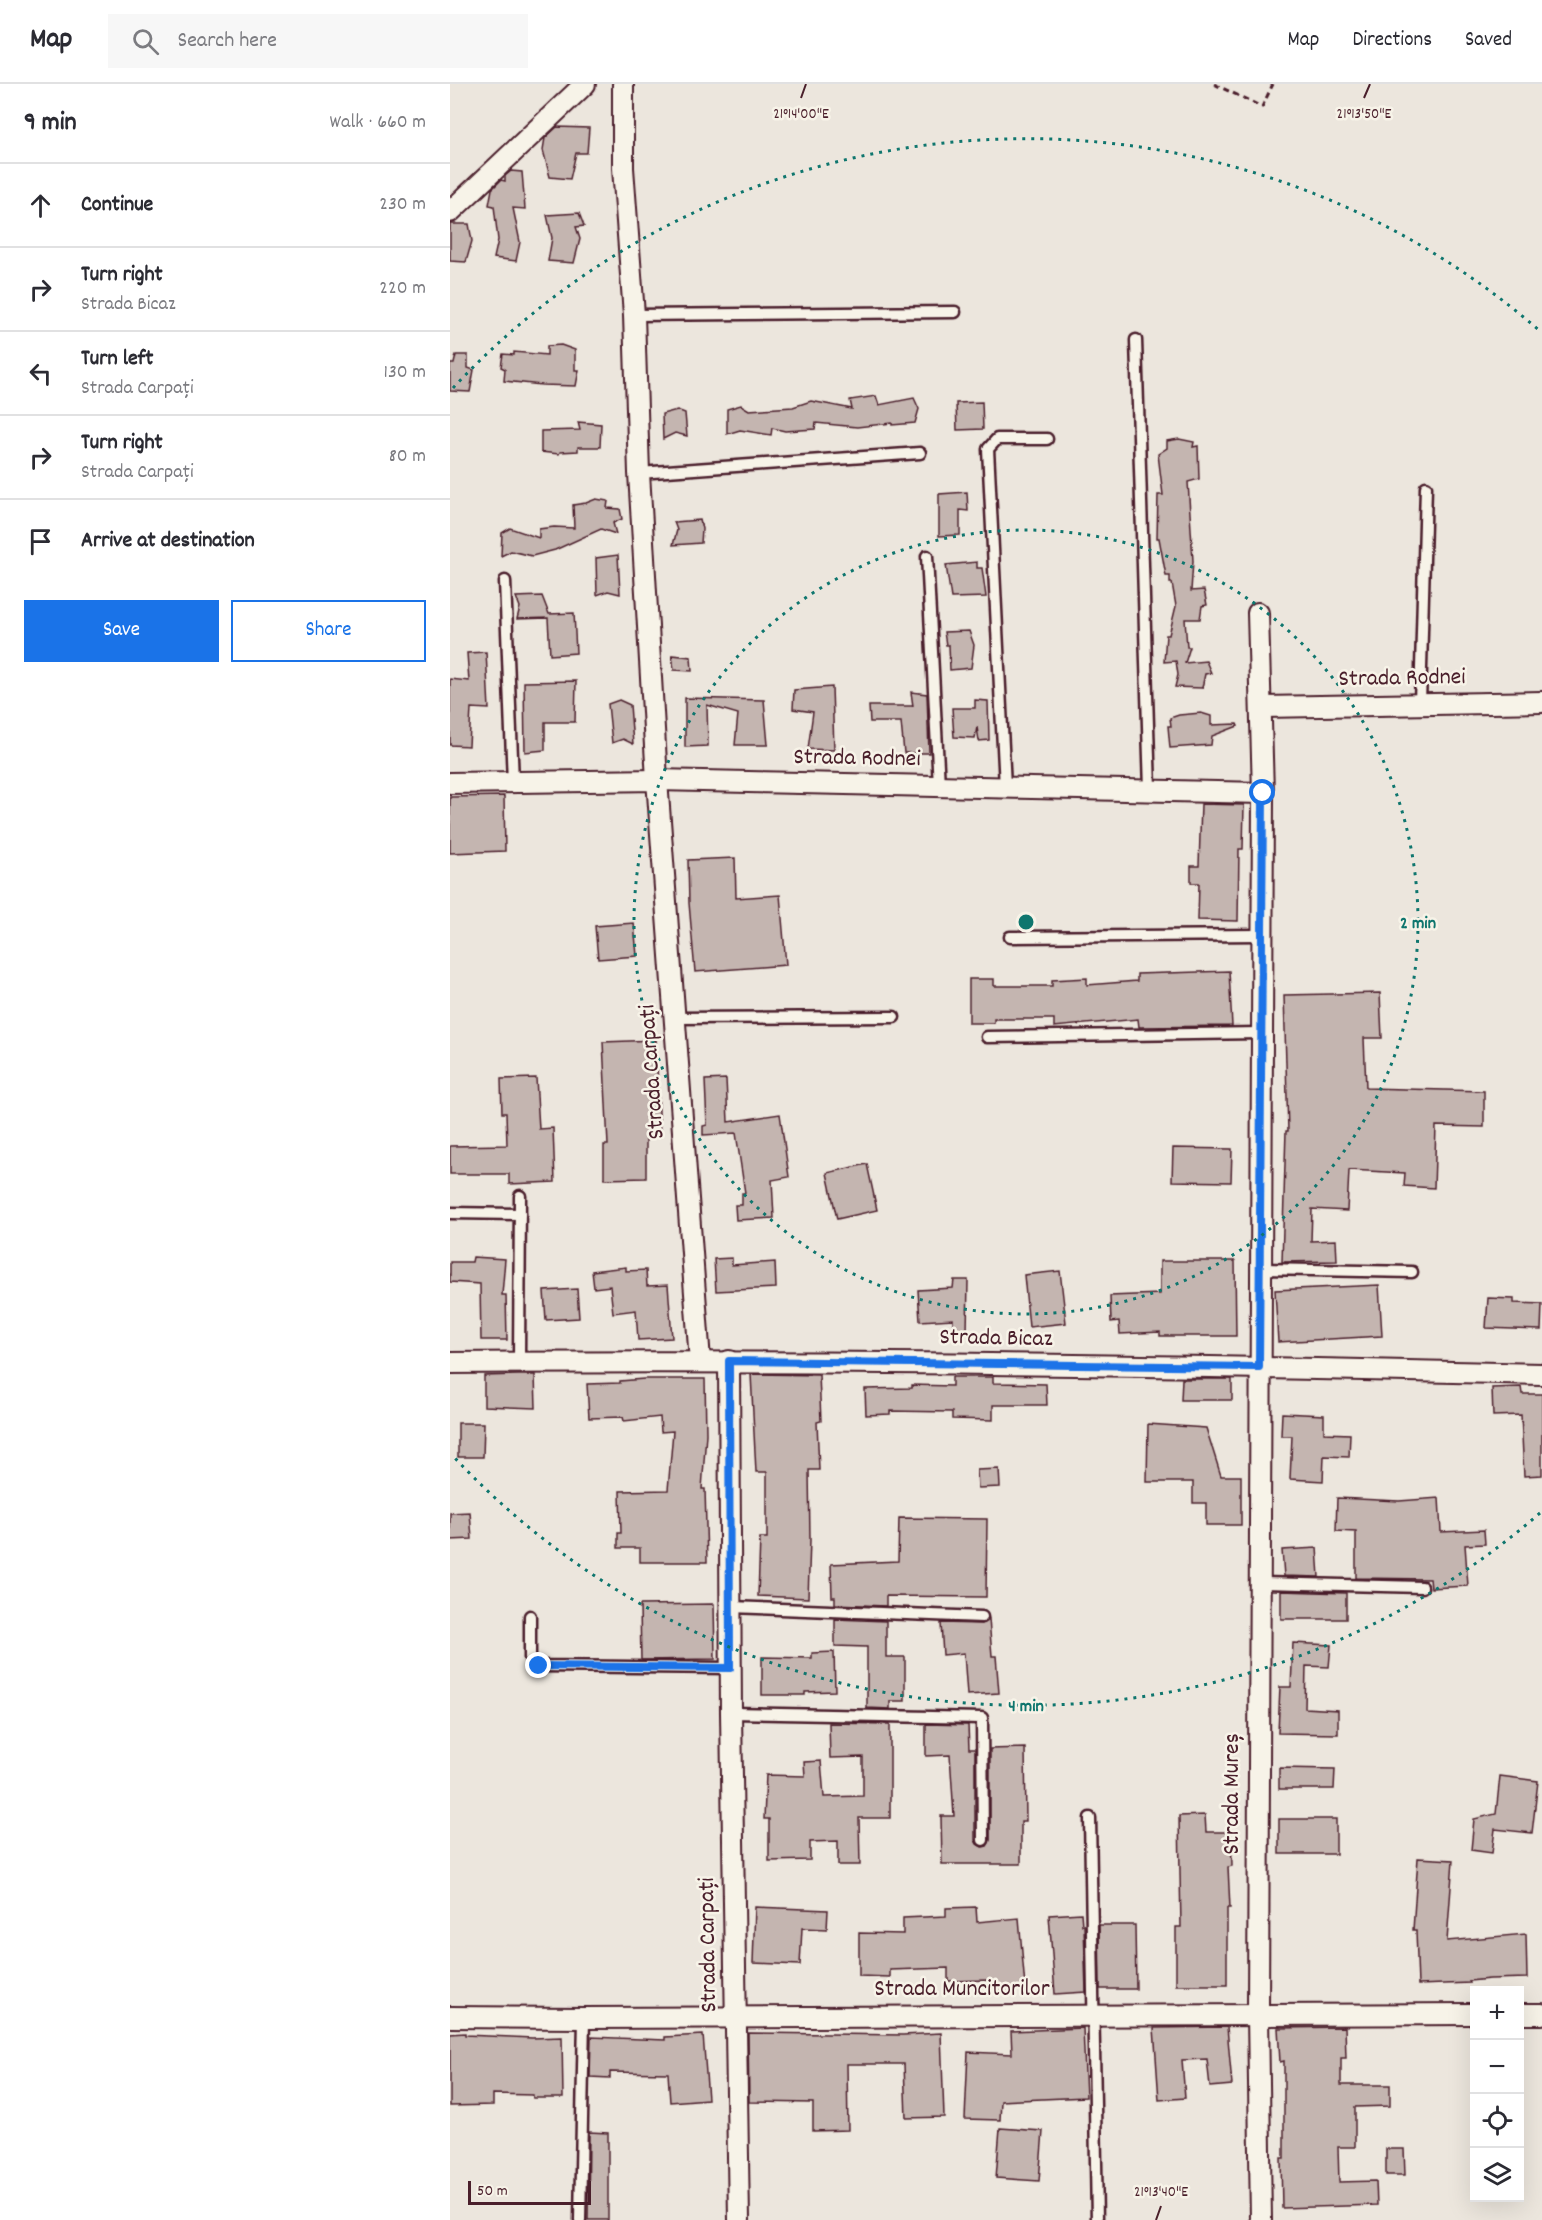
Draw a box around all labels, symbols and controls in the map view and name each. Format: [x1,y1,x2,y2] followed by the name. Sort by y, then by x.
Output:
[108,14,528,68] search box
[30,21,72,61] text: Map
[129,25,162,58] icon: search
[177,26,277,57] text: Search here
[1288,26,1319,56] text: Map
[1352,26,1432,56] text: Directions
[1465,26,1512,56] text: Saved
[773,104,829,126] text: 21°14'00"E
[1337,104,1392,126] text: 21°13'50"E
[24,105,77,142] text: 9 min
[330,109,426,137] text: Walk · 660 m
[24,189,57,222] icon: ahead
[81,190,153,221] text: Continue
[379,191,426,219] text: 230 m
[81,260,163,291] text: Turn right
[24,273,57,306] icon: right
[379,275,426,303] text: 220 m
[81,291,176,319] text: Strada Bicaz
[81,344,153,375] text: Turn left
[24,357,57,390] icon: left
[384,359,426,387] text: 130 m
[81,375,194,403] text: Strada Carpați
[81,428,163,459] text: Turn right
[24,441,57,474] icon: right
[389,443,426,471] text: 80 m
[81,459,194,487] text: Strada Carpați
[24,525,57,558] icon: arrive
[81,526,255,557] text: Arrive at destination
[24,600,219,662] button: Save
[231,600,426,662] button: Share
[1338,661,1466,697] street label: Strada Rodnei
[793,741,921,777] street label: Strada Rodnei
[1249,779,1275,805] route start
[1016,912,1036,932] centre of rings
[1400,912,1436,937] text: 2 min
[631,1003,675,1141] street label: Strada Carpați
[939,1321,1053,1357] street label: Strada Bicaz
[525,1652,551,1678] route end
[1008,1695,1044,1720] text: 4 min
[1216,1733,1250,1855] street label: Strada Mureș
[691,1877,727,2013] street label: Strada Carpați
[874,1973,1050,2007] street label: Strada Muncitorilor
[1470,1986,1524,2202] map controls
[1470,1986,1524,2040] button: +
[1470,2040,1524,2094] button: −
[1470,2094,1524,2148] button: locate
[1470,2148,1524,2202] button: layers
[468,2178,591,2206] scale bar
[477,2180,508,2203] text: 50 m
[1134,2182,1188,2204] text: 21°13'40"E

